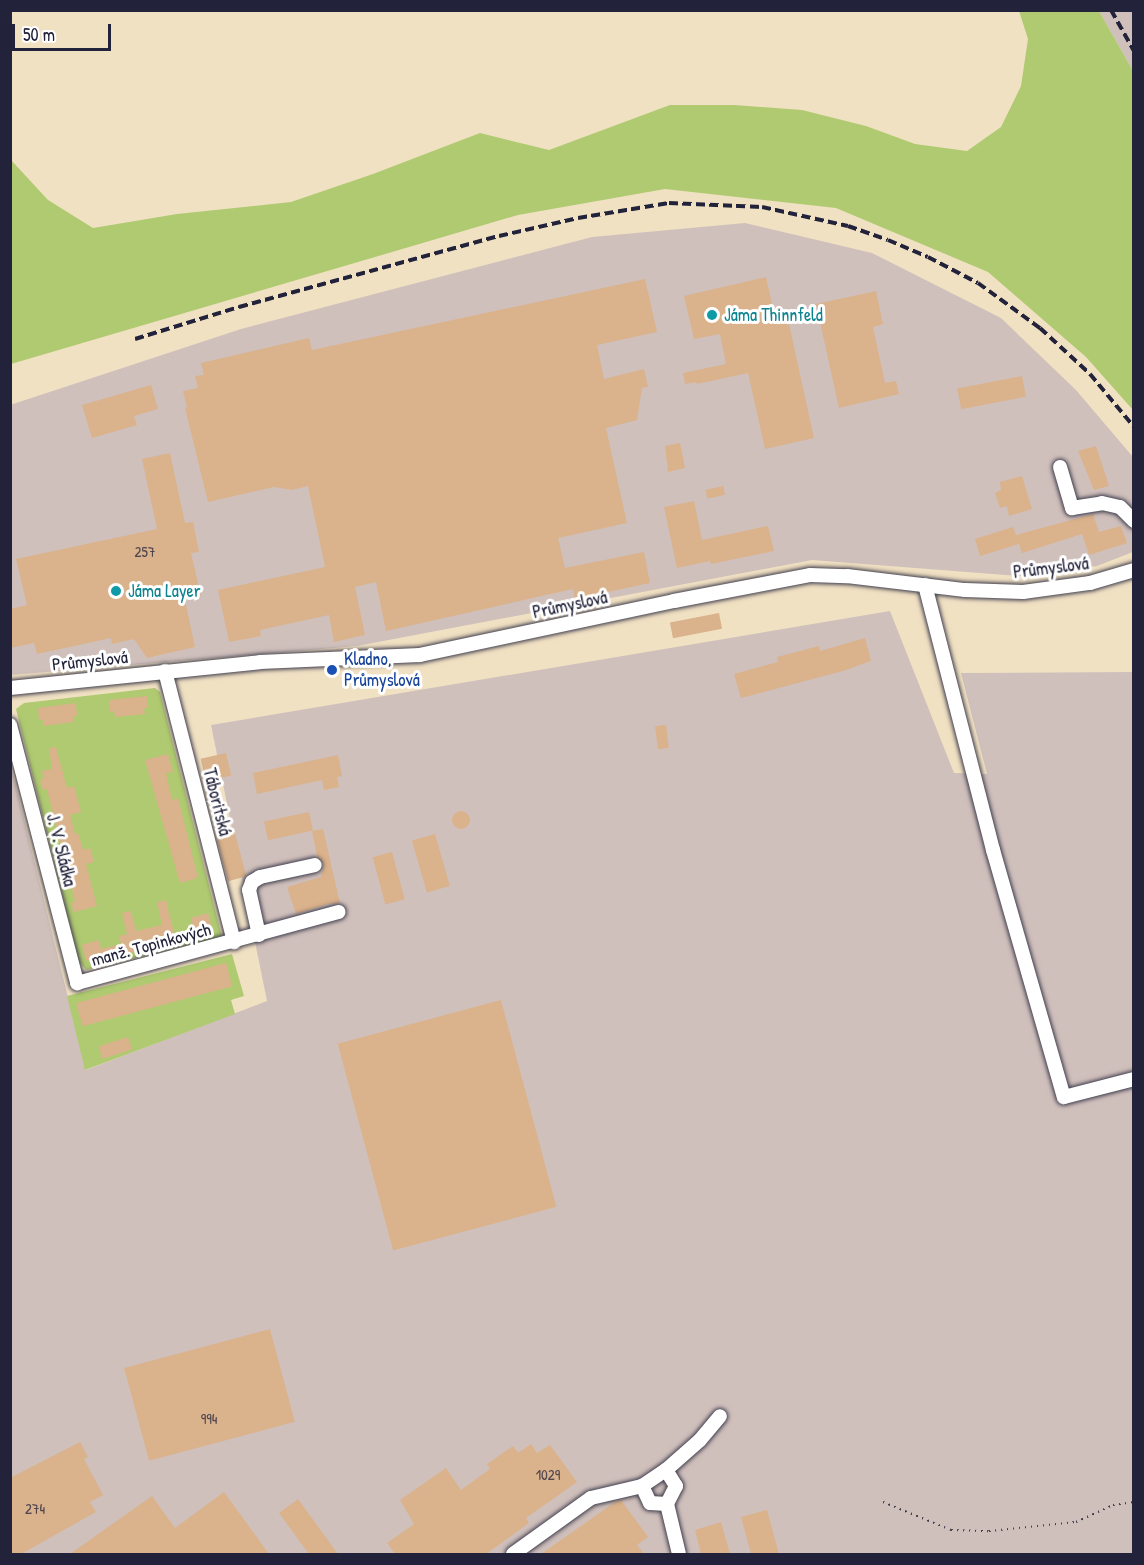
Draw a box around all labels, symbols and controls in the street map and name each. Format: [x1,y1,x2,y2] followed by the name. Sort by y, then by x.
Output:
[15,12,114,50] scale bar
[23,22,55,47] text: 50 m
[724,304,823,326] place label: Jáma Thinnfeld
[705,308,719,322] marker: Jáma Thinnfeld
[135,543,155,561] house number: 257
[1012,553,1090,583] street label: Průmyslová
[128,580,201,602] place label: Jáma Layer
[109,584,123,598] marker: Jáma Layer
[531,587,609,623] street label: Průmyslová
[51,646,129,676] street label: Průmyslová
[344,649,420,692] place label: Kladno, Průmyslová
[325,663,339,677] marker: Kladno, Průmyslová
[198,766,236,838] street label: Táboritská
[42,811,80,889] street label: J. V. Sládka
[89,919,213,971] street label: manž. Topinkových
[201,1410,217,1428] house number: 994
[536,1466,560,1484] house number: 1029
[25,1500,45,1518] house number: 274

